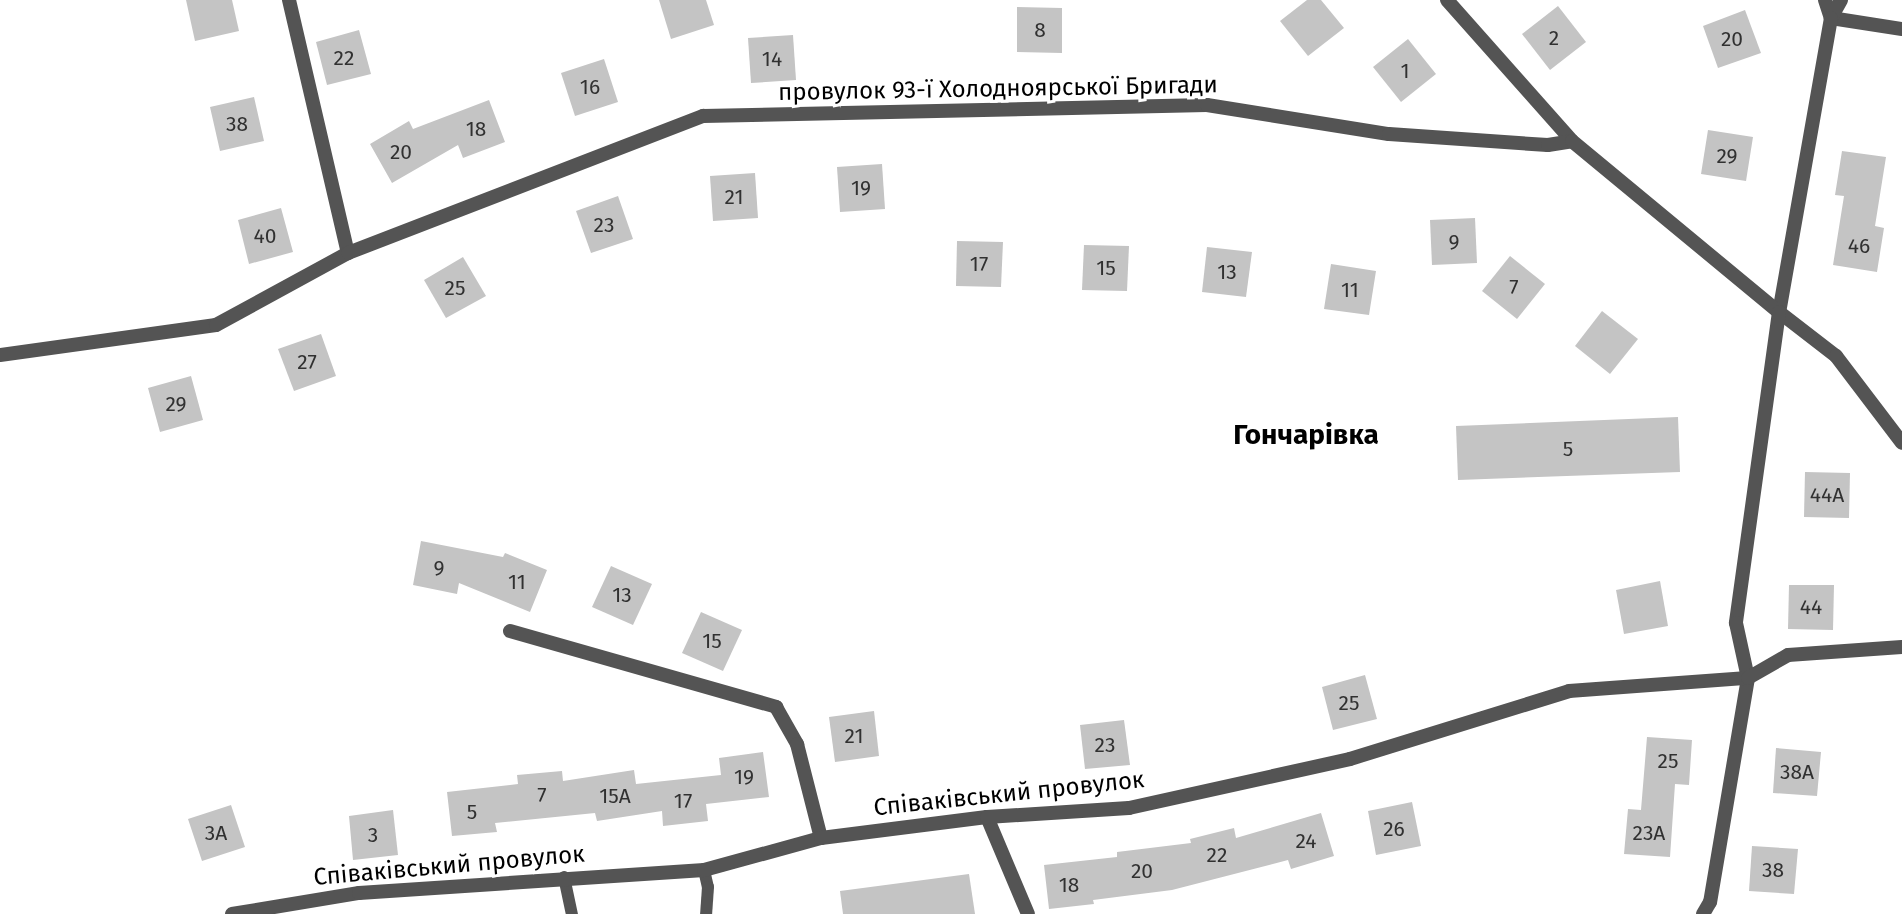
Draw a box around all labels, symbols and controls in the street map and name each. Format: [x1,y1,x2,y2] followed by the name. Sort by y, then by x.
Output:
[1034,17,1046,43] house number: 8
[1549,25,1559,51] house number: 2
[1721,26,1743,52] house number: 20
[334,45,354,71] house number: 22
[762,46,782,72] house number: 14
[1400,58,1410,84] house number: 1
[778,71,1218,107] street label: провулок 93-ї Холодноярської Бригади
[580,74,600,100] house number: 16
[226,111,248,137] house number: 38
[466,116,486,142] house number: 18
[390,139,412,165] house number: 20
[1716,143,1738,169] house number: 29
[851,175,871,201] house number: 19
[725,184,743,210] house number: 21
[594,212,614,238] house number: 23
[254,223,276,249] house number: 40
[1448,229,1460,255] house number: 9
[1848,233,1870,259] house number: 46
[970,251,988,277] house number: 17
[1096,255,1116,281] house number: 15
[1217,259,1237,285] house number: 13
[1509,274,1519,300] house number: 7
[445,275,465,301] house number: 25
[1341,277,1359,303] house number: 11
[297,349,317,375] house number: 27
[165,391,187,417] house number: 29
[1233,418,1379,452] district label: Гончарівка
[1563,436,1573,462] house number: 5
[1810,482,1844,508] house number: 44А
[433,555,445,581] house number: 9
[508,569,526,595] house number: 11
[612,582,632,608] house number: 13
[1800,594,1822,620] house number: 44
[702,628,722,654] house number: 15
[1339,690,1359,716] house number: 25
[845,723,863,749] house number: 21
[1095,732,1115,758] house number: 23
[1658,748,1678,774] house number: 25
[1780,759,1814,785] house number: 38А
[734,764,754,790] house number: 19
[872,765,1146,823] street label: Співаківський провулок
[537,782,547,808] house number: 7
[599,783,631,809] house number: 15А
[674,788,692,814] house number: 17
[467,799,477,825] house number: 5
[1383,816,1405,842] house number: 26
[205,820,227,846] house number: 3А
[1633,820,1665,846] house number: 23А
[368,822,378,848] house number: 3
[1296,828,1316,854] house number: 24
[312,840,586,892] street label: Співаківський провулок
[1207,842,1227,868] house number: 22
[1762,857,1784,883] house number: 38
[1131,858,1153,884] house number: 20
[1059,872,1079,898] house number: 18

